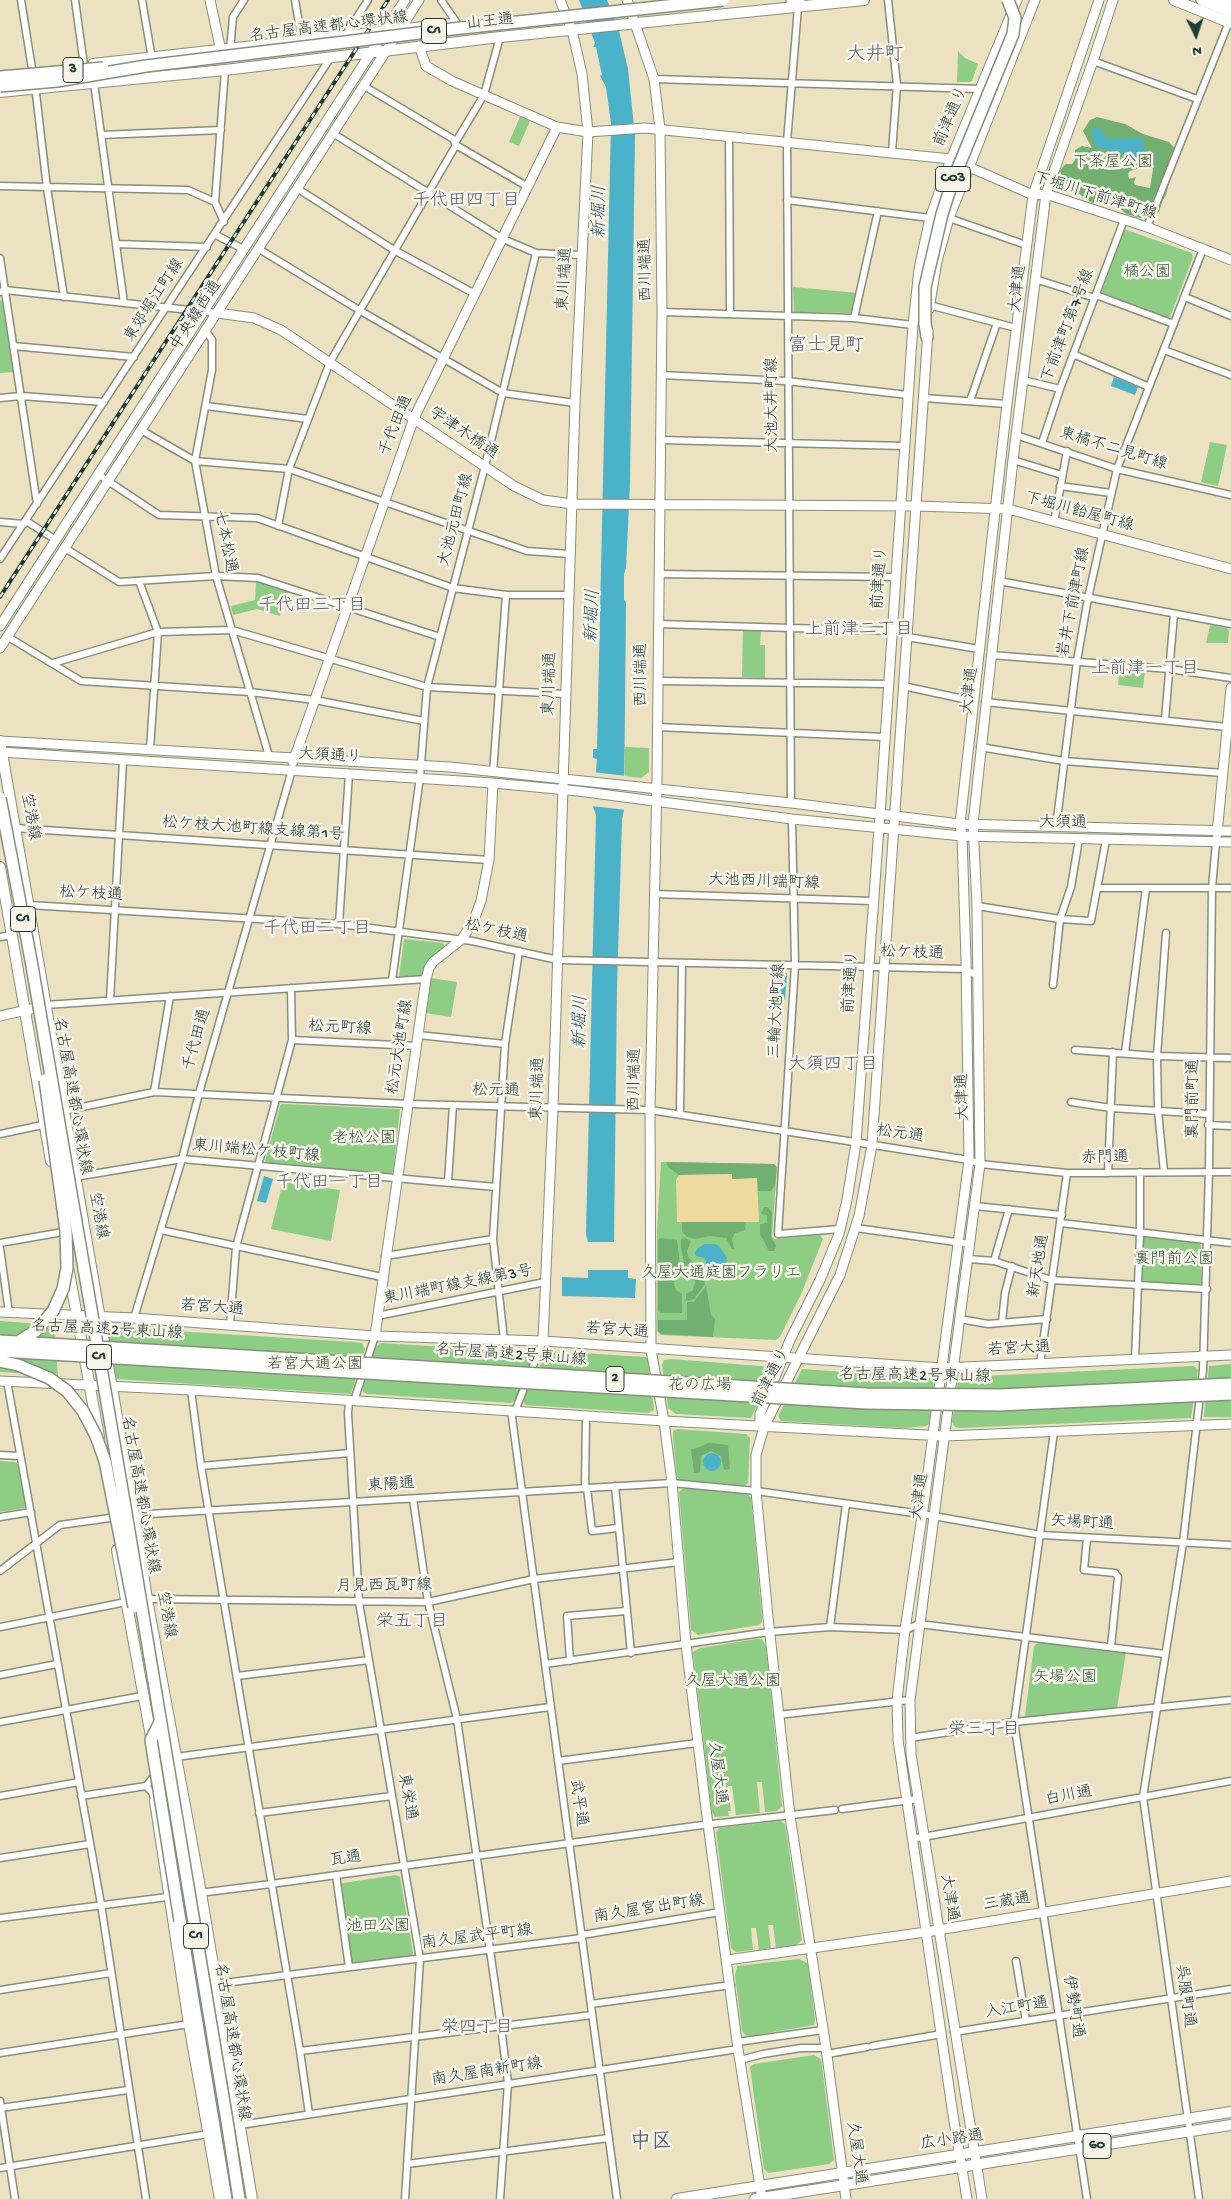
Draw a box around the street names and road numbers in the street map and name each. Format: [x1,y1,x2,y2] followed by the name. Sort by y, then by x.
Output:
[248,9,410,47] street label: 名古屋高速都心環状線
[465,11,515,35] street label: 山王通
[422,18,446,44] road number: C1
[63,58,83,82] road number: 3
[931,84,973,150] street label: 前津通り
[936,166,970,192] road number: C03
[1031,169,1159,225] street label: 下堀川下前津町線
[637,238,657,302] street label: 西川端通
[555,247,577,311] street label: 東川端通
[121,256,189,346] street label: 東郊堀江町線
[1007,264,1031,314] street label: 大津通
[1038,266,1100,386] street label: 下前津町第7号線
[167,277,227,355] street label: 中央線西通
[764,357,784,453] street label: 大池大井町線
[376,393,418,459] street label: 千代田通
[424,404,502,464] street label: 宇津木橋通
[1057,424,1169,476] street label: 東橘不二見町線
[435,471,479,569] street label: 大池元田町線
[1022,489,1136,537] street label: 下堀川飴屋町線
[208,509,240,575] street label: 七本松通
[869,545,893,611] street label: 前津通り
[1055,545,1095,659] street label: 岩井下前津町線
[633,643,653,707] street label: 西川端通
[540,652,562,716] street label: 東川端通
[959,666,983,716] street label: 大津通
[298,746,362,768] street label: 大須通り
[15,792,43,842] street label: 空港線
[161,814,345,846] street label: 松ケ枝大池町線支線第1号
[1039,814,1087,834] street label: 大須通
[708,871,820,895] street label: 大池西川端町線
[59,884,123,906] street label: 松ケ枝通
[10,906,36,932] road number: C1
[463,916,529,948] street label: 松ケ枝通
[880,943,944,965] street label: 松ケ枝通
[840,949,864,1015] street label: 前津通り
[766,963,790,1059] street label: 三輪大池町線
[384,998,418,1096] street label: 松元大池町線
[180,1007,216,1073] street label: 千代田通
[48,1016,94,1176] street label: 名古屋高速都心環状線
[308,1018,372,1040] street label: 松元町線
[626,1048,646,1112] street label: 西川端通
[528,1057,550,1121] street label: 東川端通
[1185,1059,1205,1139] street label: 裏門前町通
[954,1073,974,1121] street label: 大津通
[472,1082,520,1102] street label: 松元通
[875,1122,925,1148] street label: 松元通
[191,1137,321,1167] street label: 東川端松ケ枝町線
[1081,1149,1129,1169] street label: 赤門通
[83,1191,111,1241] street label: 空港線
[1026,1233,1054,1299] street label: 新天地通
[381,1262,535,1310] street label: 東川端町線支線第3号
[179,1297,245,1321] street label: 若宮大通
[31,1317,183,1345] street label: 名古屋高速2号東山線
[584,1320,650,1344] street label: 若宮大通
[987,1339,1051,1361] street label: 若宮大通
[435,1341,587,1371] street label: 名古屋高速2号東山線
[86,1344,112,1370] road number: C1
[749,1345,795,1411] street label: 前津通り
[606,1366,624,1392] road number: 2
[839,1366,991,1388] street label: 名古屋高速2号東山線
[116,1415,162,1575] street label: 名古屋高速都心環状線
[908,1472,934,1522] street label: 大津通
[367,1475,415,1497] street label: 東陽通
[1050,1513,1114,1535] street label: 矢場町通
[336,1577,432,1597] street label: 月見西瓦町線
[151,1590,179,1640] street label: 空港線
[703,1740,729,1806] street label: 久屋大通
[392,1772,420,1822] street label: 東栄通
[564,1778,590,1828] street label: 武平通
[1044,1783,1094,1811] street label: 白川通
[329,1848,363,1872] street label: 瓦通
[935,1873,961,1923] street label: 大津通
[982,1890,1032,1916] street label: 三蔵通
[592,1892,706,1928] street label: 南久屋宮出町線
[420,1922,534,1954] street label: 南久屋武平町線
[184,1924,208,1948] road number: C1
[209,1961,253,2123] street label: 名古屋高速都心環状線
[1170,1963,1198,2029] street label: 呉服町通
[1058,1974,1086,2040] street label: 伊勢町通
[984,1995,1050,2023] street label: 入江町通
[430,2055,544,2091] street label: 南久屋南新町線
[841,2120,869,2186] street label: 久屋大通
[919,2127,985,2155] street label: 広小路通
[1083,2134,1111,2158] road number: 60

